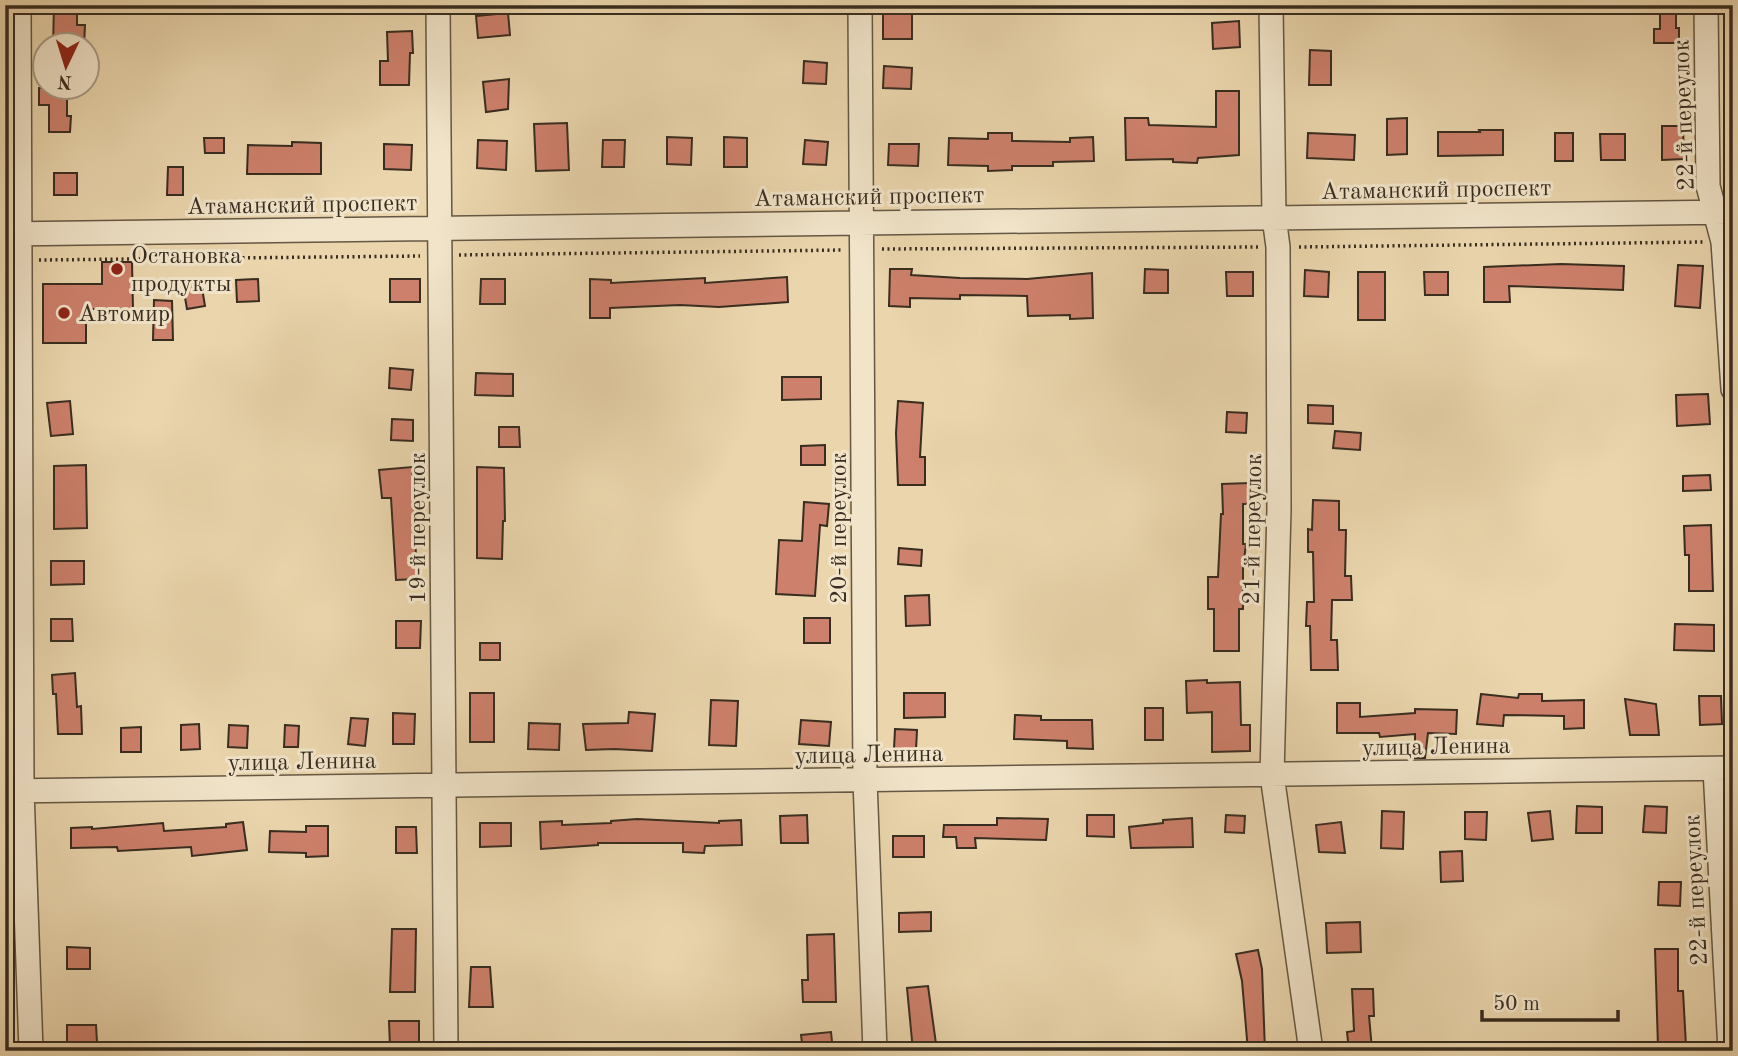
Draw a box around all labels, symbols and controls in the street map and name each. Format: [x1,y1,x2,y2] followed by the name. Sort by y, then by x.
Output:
[32,32,102,102] north arrow
[1670,39,1700,191] street label: 22-й переулок
[57,70,73,90] text: N
[1320,177,1552,205] street label: Атаманский проспект
[753,184,985,212] street label: Атаманский проспект
[186,192,418,220] street label: Атаманский проспект
[131,245,242,297] place label: Остановка продукты
[109,261,125,277] marker: Остановка продукты
[78,303,170,327] place label: Автомир
[56,305,72,321] marker: Автомир
[407,452,431,604] street label: 19-й переулок
[828,452,852,604] street label: 20-й переулок
[1241,453,1267,605] street label: 21-й переулок
[1361,735,1511,761] street label: улица Ленина
[794,743,944,769] street label: улица Ленина
[227,750,377,776] street label: улица Ленина
[1681,814,1713,966] street label: 22-й переулок
[1482,979,1619,1023] scale bar
[1493,994,1540,1015] text: 50 m

